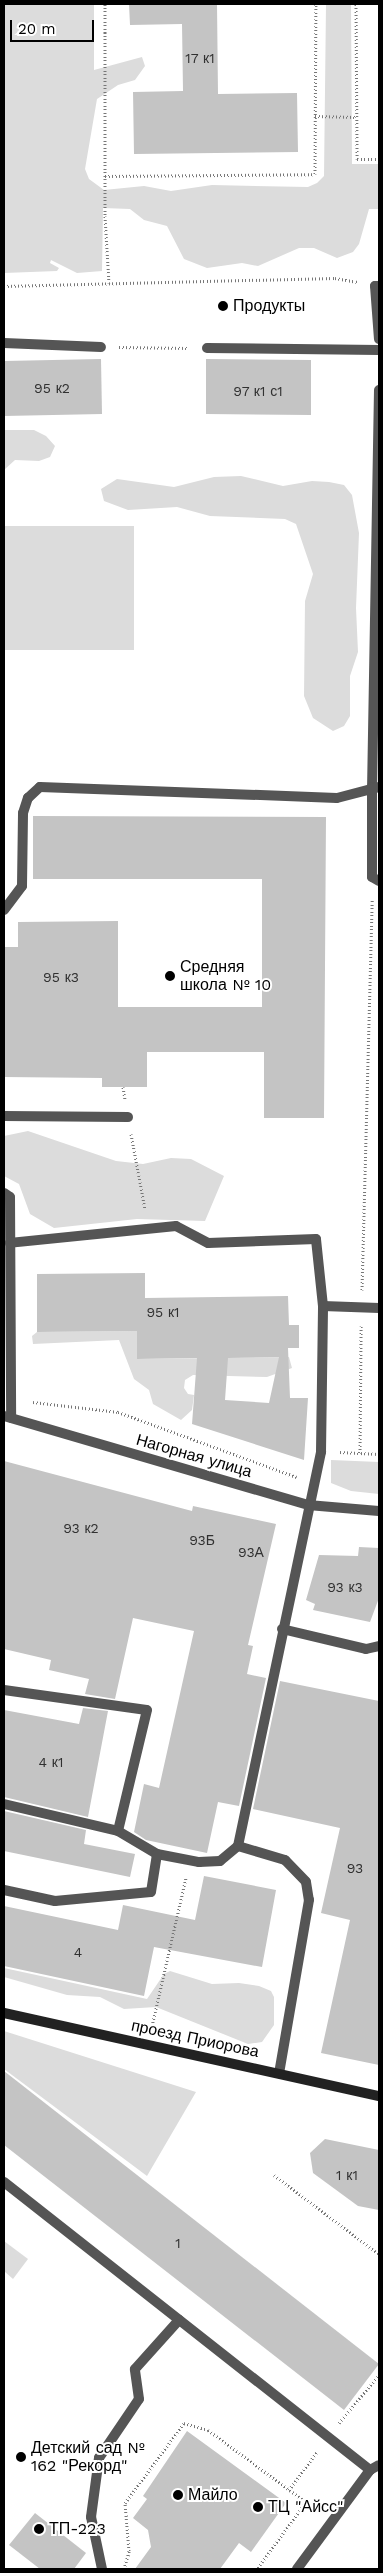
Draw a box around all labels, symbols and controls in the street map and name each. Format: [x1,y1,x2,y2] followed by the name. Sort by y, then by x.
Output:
[12,10,96,42] scale bar
[18,20,56,38] text: 20 m
[185,50,215,66] house number: 17 к1
[233,296,305,316] place label: Продукты
[217,300,229,312] marker: Продукты
[34,380,70,396] house number: 95 к2
[233,383,283,399] house number: 97 к1 с1
[180,957,271,995] place label: Средняя школа № 10
[43,969,79,985] house number: 95 к3
[164,970,176,982] marker: Средняя школа № 10
[146,1304,180,1320] house number: 95 к1
[134,1430,254,1482] street label: Нагорная улица
[63,1520,99,1536] house number: 93 к2
[189,1532,215,1548] house number: 93Б
[238,1544,264,1560] house number: 93А
[327,1579,363,1595] house number: 93 к3
[39,1754,63,1770] house number: 4 к1
[347,1860,363,1876] house number: 93
[74,1944,82,1960] house number: 4
[129,2016,261,2062] street label: проезд Приорова
[336,2167,358,2183] house number: 1 к1
[175,2235,181,2251] house number: 1
[31,2438,145,2476] place label: Детский сад № 162 "Рекорд"
[15,2451,27,2463] marker: Детский сад № 162 "Рекорд"
[188,2485,238,2505] place label: Майло
[172,2489,184,2501] marker: Майло
[268,2497,344,2517] place label: ТЦ "Айсс"
[252,2501,264,2513] marker: ТЦ "Айсс"
[49,2519,106,2539] place label: ТП-223
[33,2523,45,2535] marker: ТП-223

